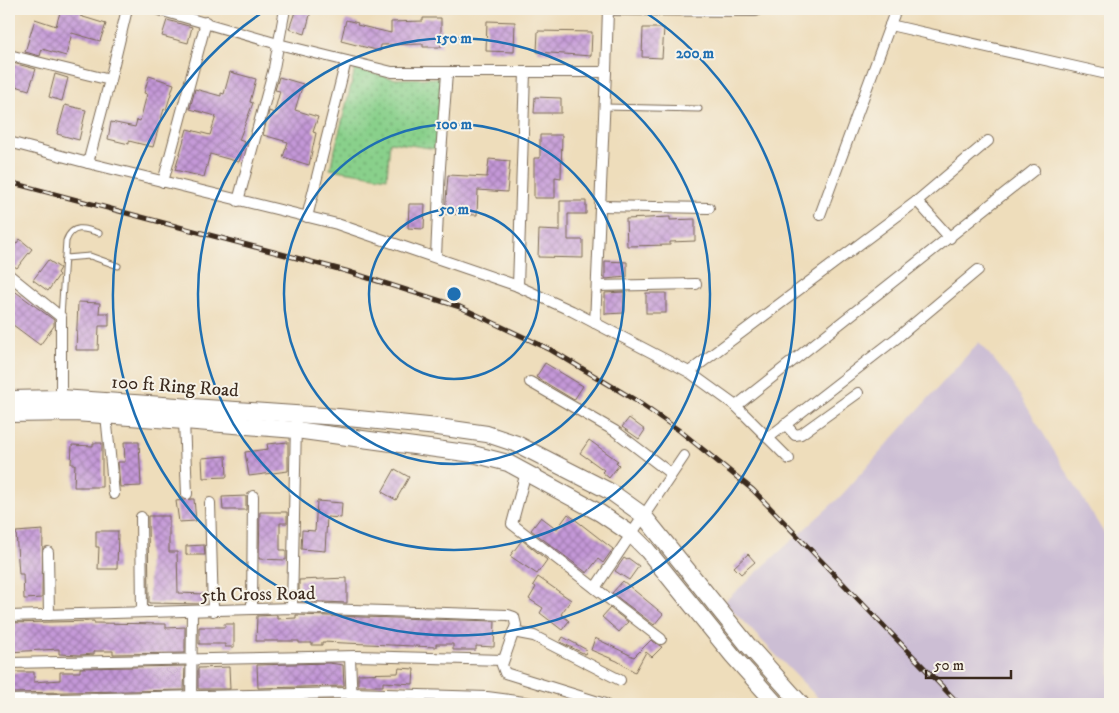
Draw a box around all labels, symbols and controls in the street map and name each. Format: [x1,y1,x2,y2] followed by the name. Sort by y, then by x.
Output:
[436,29,472,48] text: 150 m
[676,44,715,63] text: 200 m
[436,115,473,134] text: 100 m
[438,200,470,219] text: 50 m
[445,285,463,303] centre of rings
[110,371,240,402] street label: 100 ft Ring Road
[201,582,316,607] street label: 5th Cross Road
[926,648,1012,680] scale bar
[934,656,964,675] text: 50 m

